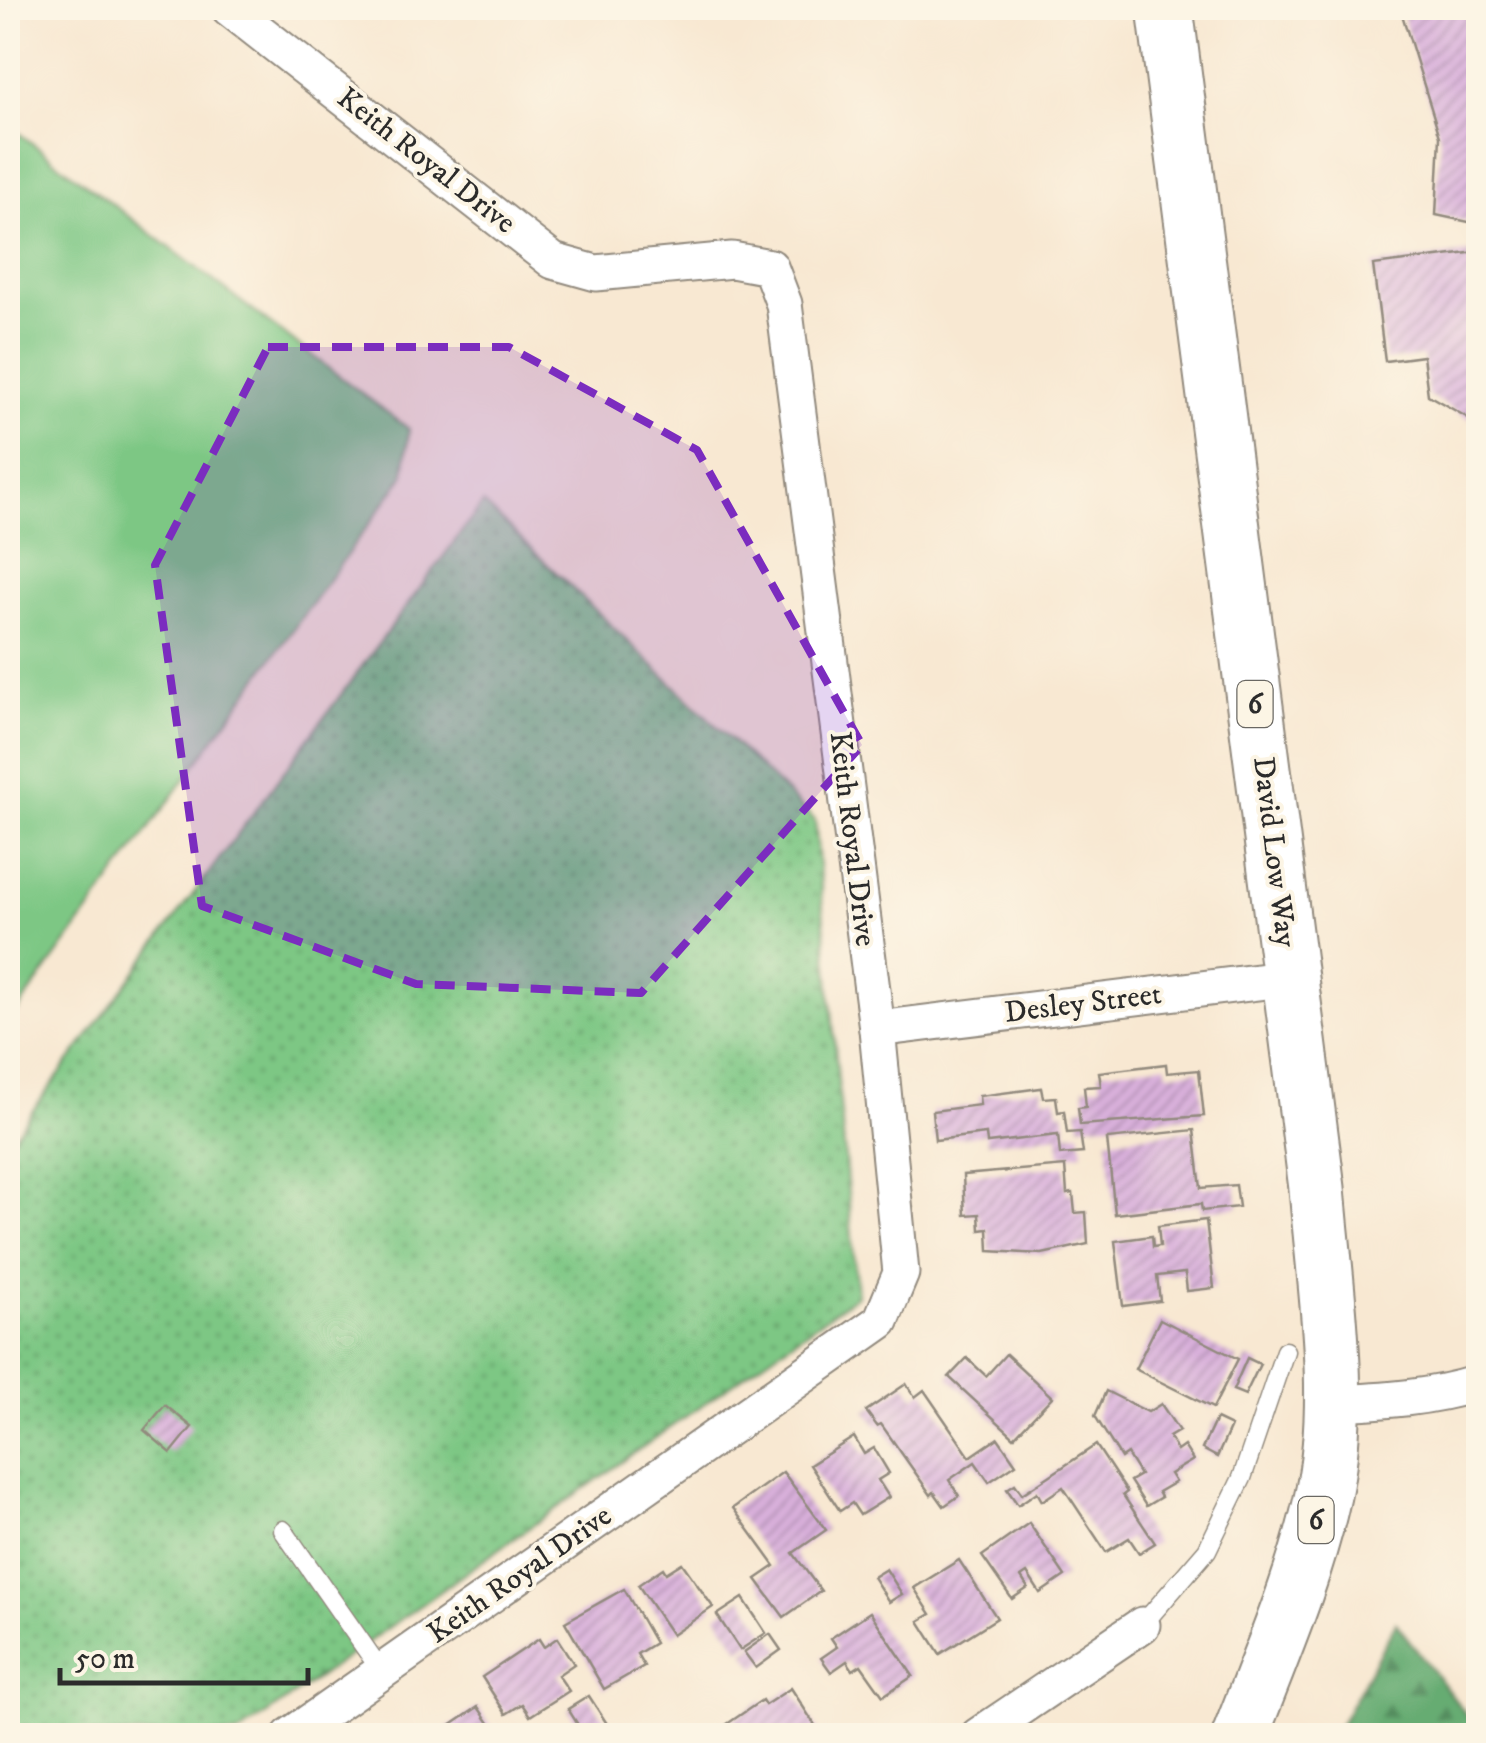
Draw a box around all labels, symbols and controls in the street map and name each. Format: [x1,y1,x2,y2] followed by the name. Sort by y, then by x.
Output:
[329,80,523,242] street label: Keith Royal Drive
[1238,681,1272,727] road number: 6
[820,729,884,949] street label: Keith Royal Drive
[1244,755,1304,950] street label: David Low Way
[1002,976,1164,1032] street label: Desley Street
[1298,1497,1334,1543] road number: 6
[421,1498,619,1652] street label: Keith Royal Drive
[60,1623,308,1685] scale bar
[75,1641,135,1678] text: 50 m

